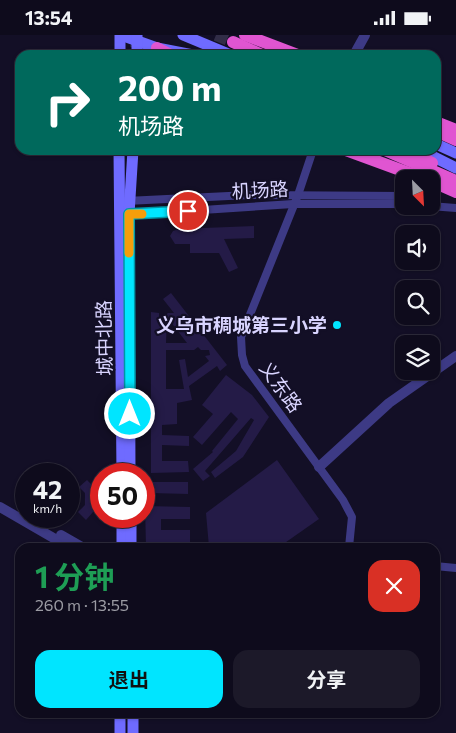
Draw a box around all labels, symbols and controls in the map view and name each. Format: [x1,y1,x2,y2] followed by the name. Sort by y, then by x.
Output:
[25,6,72,29] text: 13:54
[118,65,221,108] text: 200 m
[35,70,100,135] icon: right
[118,112,184,139] text: 机场路
[395,170,440,215] north arrow
[395,170,440,380] map controls
[231,177,289,202] street label: 机场路
[167,190,209,232] pin
[174,197,202,225] icon: arrive
[395,225,440,270] button: sound
[395,280,440,325] button: search
[91,300,116,376] street label: 城中北路
[156,313,327,336] place label: 义乌市稠城第三小学
[331,319,343,331] marker: 义乌市稠城第三小学
[395,335,440,380] button: layers
[255,357,307,417] street label: 义东路
[103,387,155,439] position arrow
[90,463,155,528] speed limit sign: 50
[33,474,62,504] text: 42
[33,501,62,515] text: km/h
[35,557,114,594] text: 1 分钟
[368,560,420,612] button: close
[35,595,129,614] text: 260 m · 13:55
[35,650,223,708] button: 退出
[233,650,420,708] button: 分享

